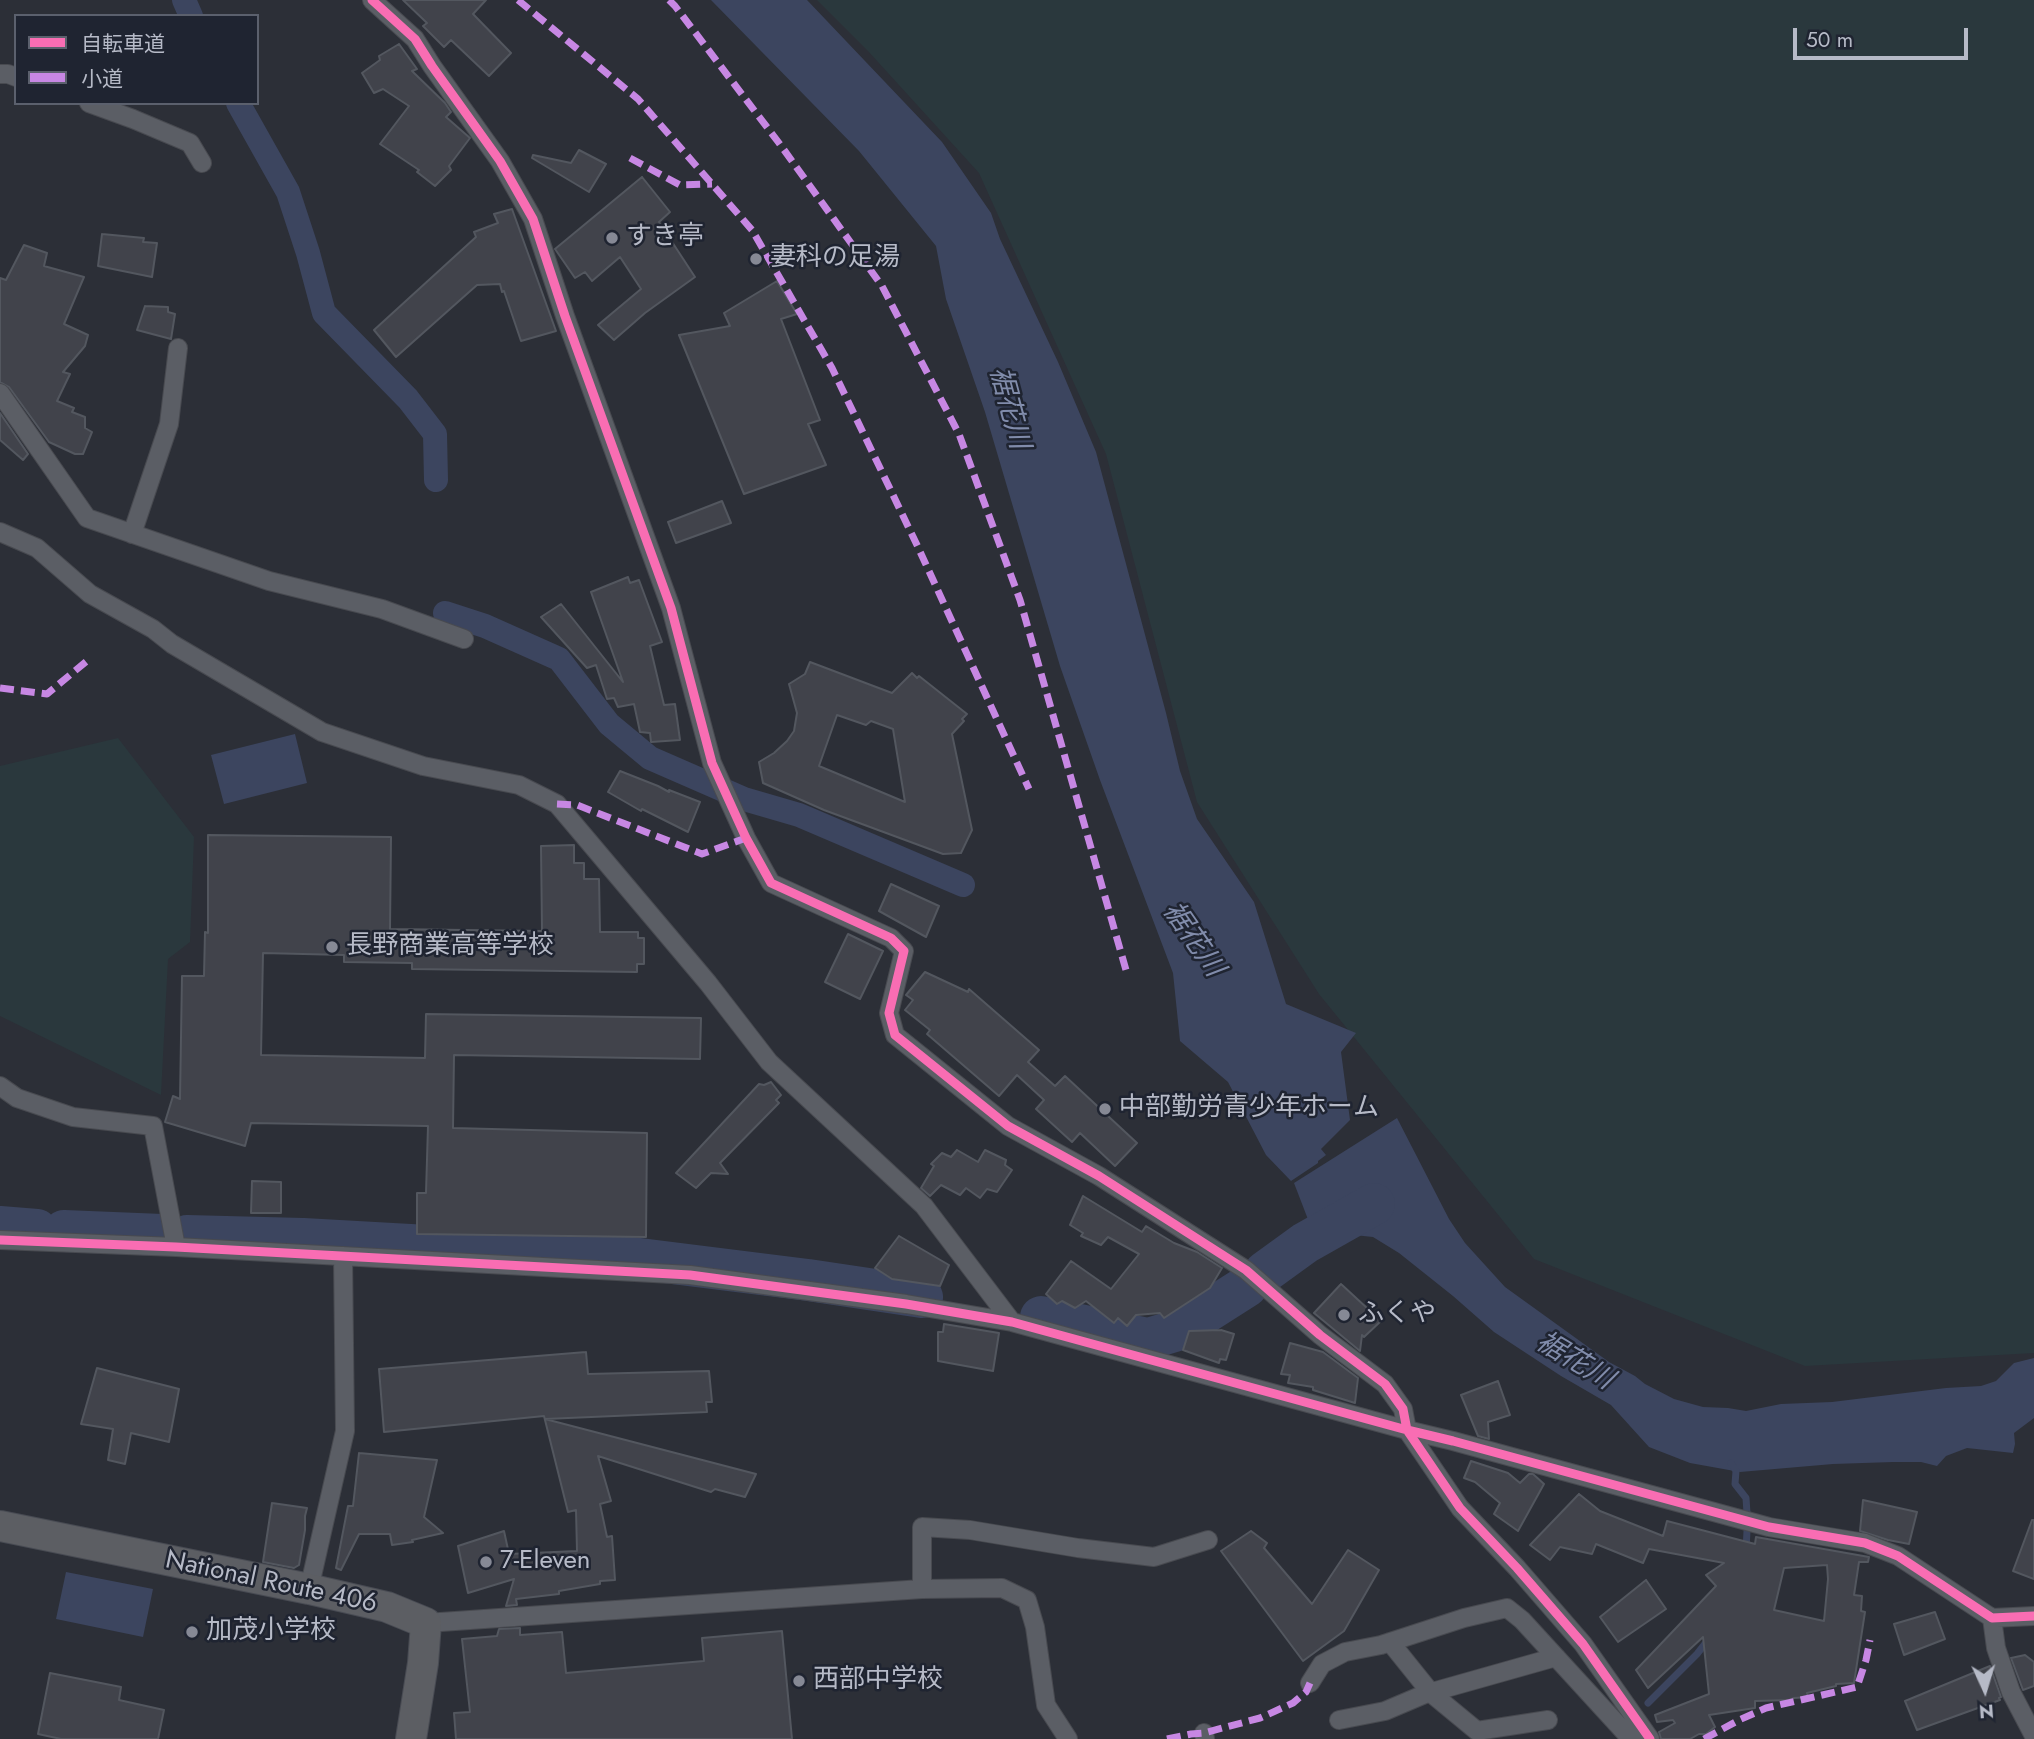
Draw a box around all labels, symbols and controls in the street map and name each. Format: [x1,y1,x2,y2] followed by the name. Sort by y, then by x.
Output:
[14,14,259,105] legend
[1796,14,1971,58] scale bar
[1806,25,1853,55] text: 50 m
[81,29,165,59] text: 自転車道
[81,64,123,94] text: 小道
[626,222,704,254] place label: すき亭
[604,230,620,246] marker: すき亭
[770,243,900,275] place label: 妻科の足湯
[748,251,764,267] marker: 妻科の足湯
[981,363,1035,453] water label: 裾花川
[1154,896,1230,984] water label: 裾花川
[346,931,554,963] place label: 長野商業高等学校
[324,939,340,955] marker: 長野商業高等学校
[1119,1093,1379,1125] place label: 中部勤労青少年ホーム
[1097,1101,1113,1117] marker: 中部勤労青少年ホーム
[1358,1299,1436,1331] place label: ふくや
[1336,1307,1352,1323] marker: ふくや
[1529,1326,1619,1398] water label: 裾花川
[162,1545,380,1621] street label: National Route 406
[500,1546,590,1578] place label: 7-Eleven
[478,1554,494,1570] marker: 7-Eleven
[206,1616,336,1648] place label: 加茂小学校
[184,1624,200,1640] marker: 加茂小学校
[1950,1655,2020,1725] north arrow
[813,1665,943,1697] place label: 西部中学校
[791,1673,807,1689] marker: 西部中学校
[1978,1697,1995,1725] text: N

